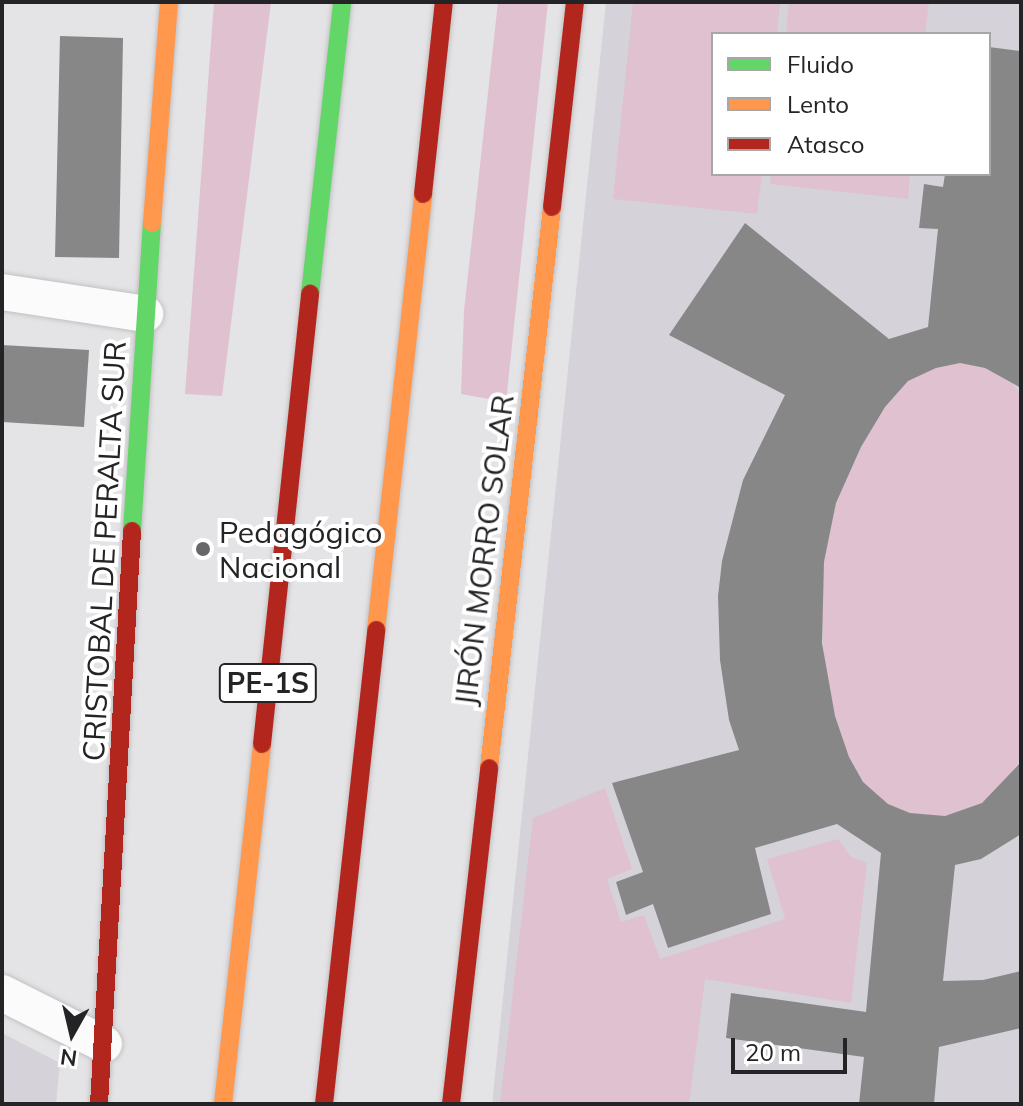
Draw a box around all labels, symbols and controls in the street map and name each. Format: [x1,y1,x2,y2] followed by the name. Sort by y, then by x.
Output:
[711,32,991,176] legend
[787,49,854,79] text: Fluido
[787,89,849,119] text: Lento
[787,129,864,159] text: Atasco
[75,340,133,762] street label: CRISTOBAL DE PERALTA SUR
[447,392,521,708] street label: JIRÓN MORRO SOLAR
[219,514,382,584] place label: Pedagógico Nacional
[194,540,212,558] marker: Pedagógico Nacional
[218,659,318,707] road number: PE-1S
[32,994,112,1074] north arrow
[735,1022,851,1072] scale bar
[745,1037,801,1067] text: 20 m
[58,1043,79,1073] text: N

